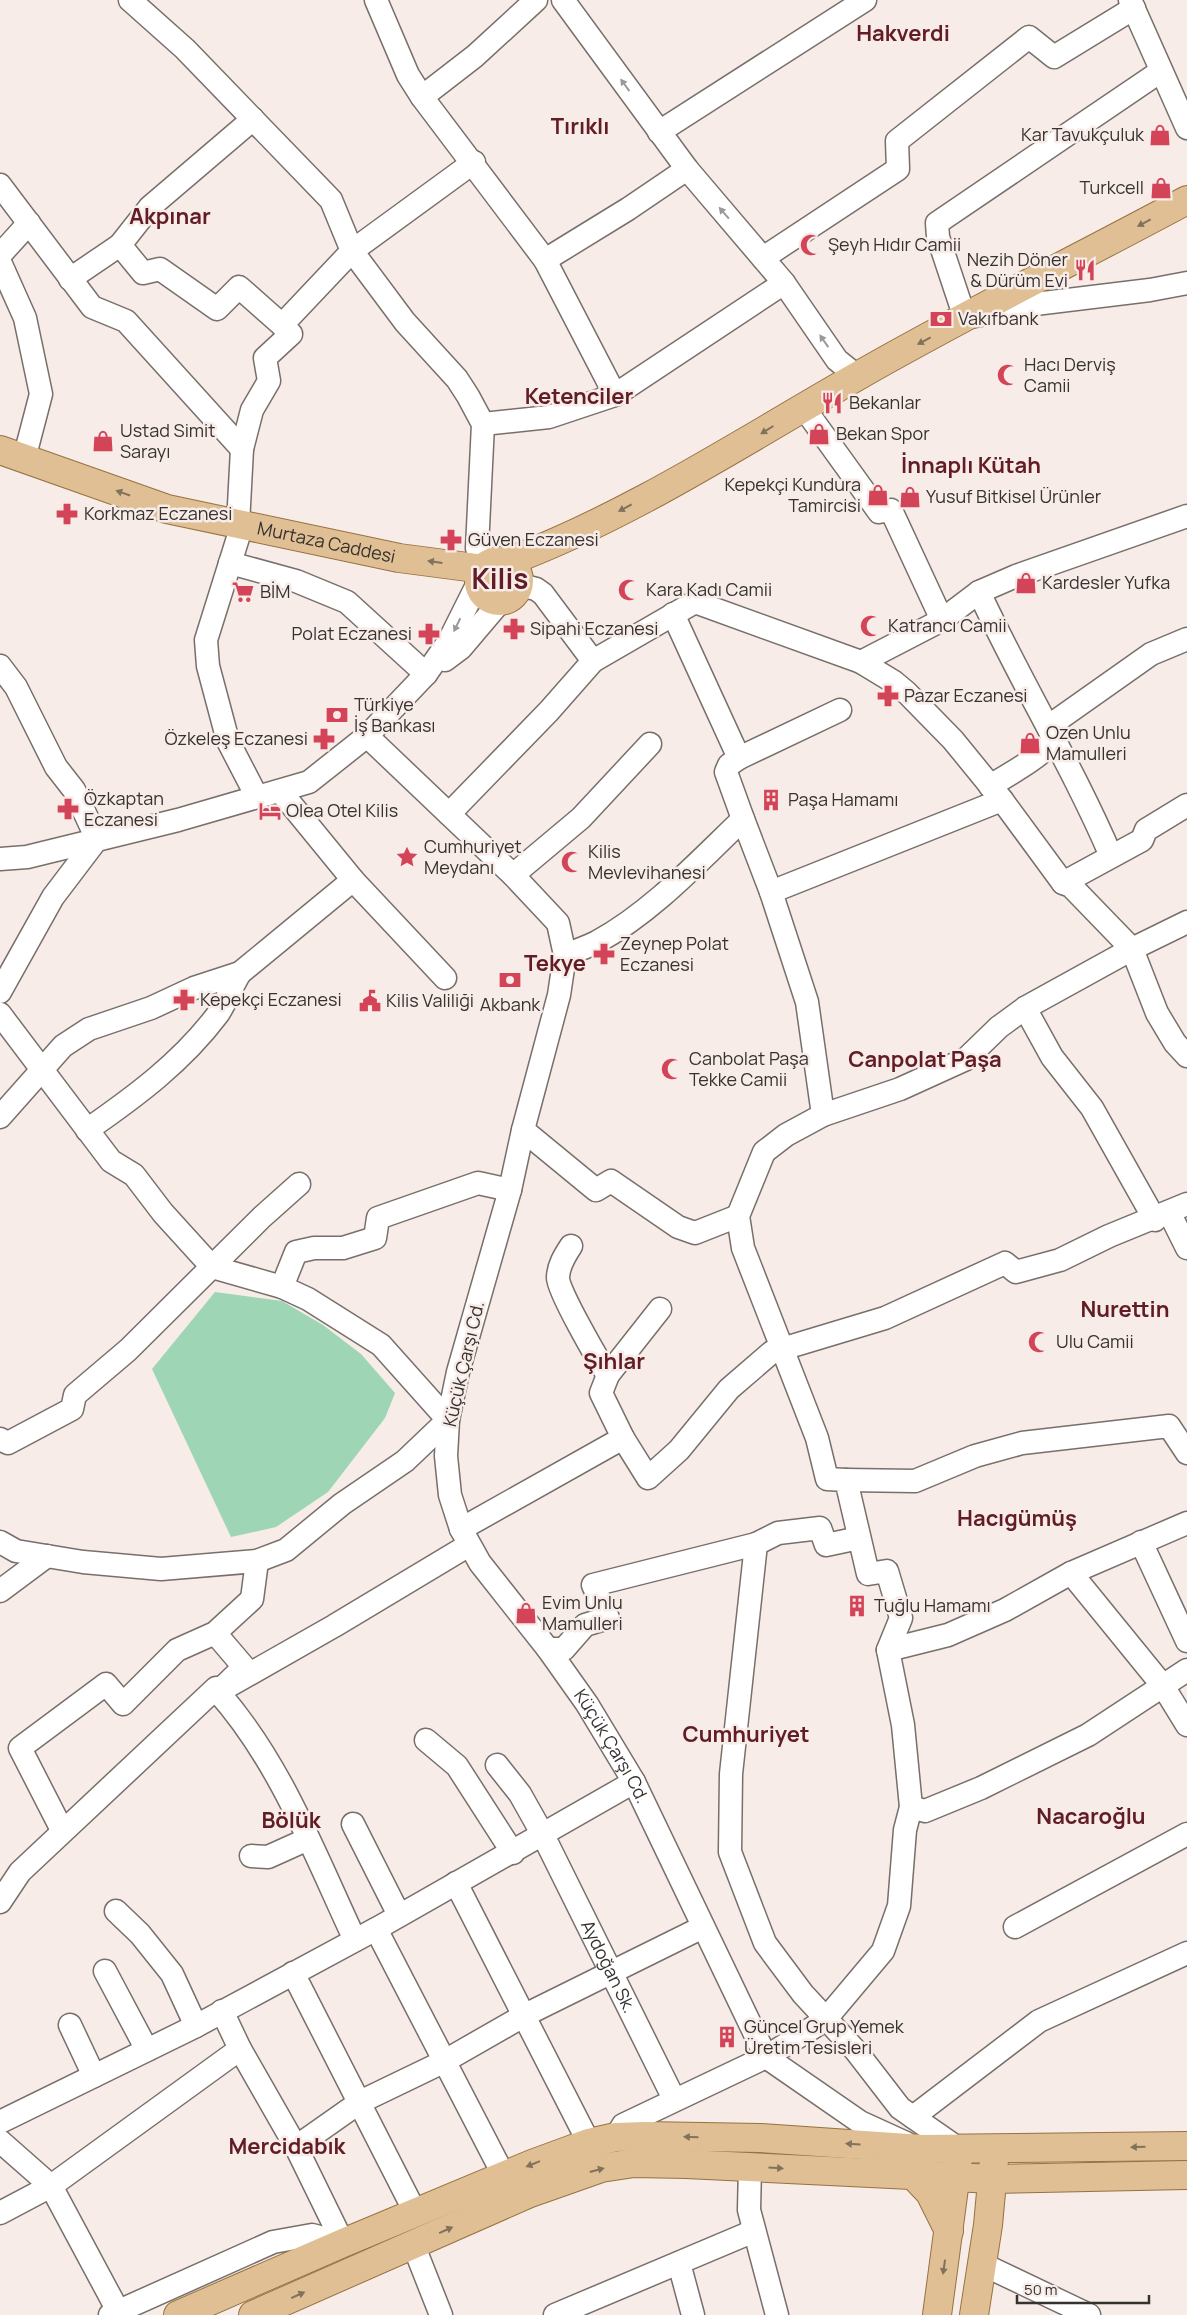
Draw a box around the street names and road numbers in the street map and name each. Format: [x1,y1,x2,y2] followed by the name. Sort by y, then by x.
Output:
[255,515,398,568] street label: Murtaza Caddesi
[437,1299,489,1429] street label: Küçük Çarşı Cd.
[569,1684,655,1807] street label: Küçük Çarşı Cd.
[576,1916,642,2017] street label: Aydoğan Sk.

